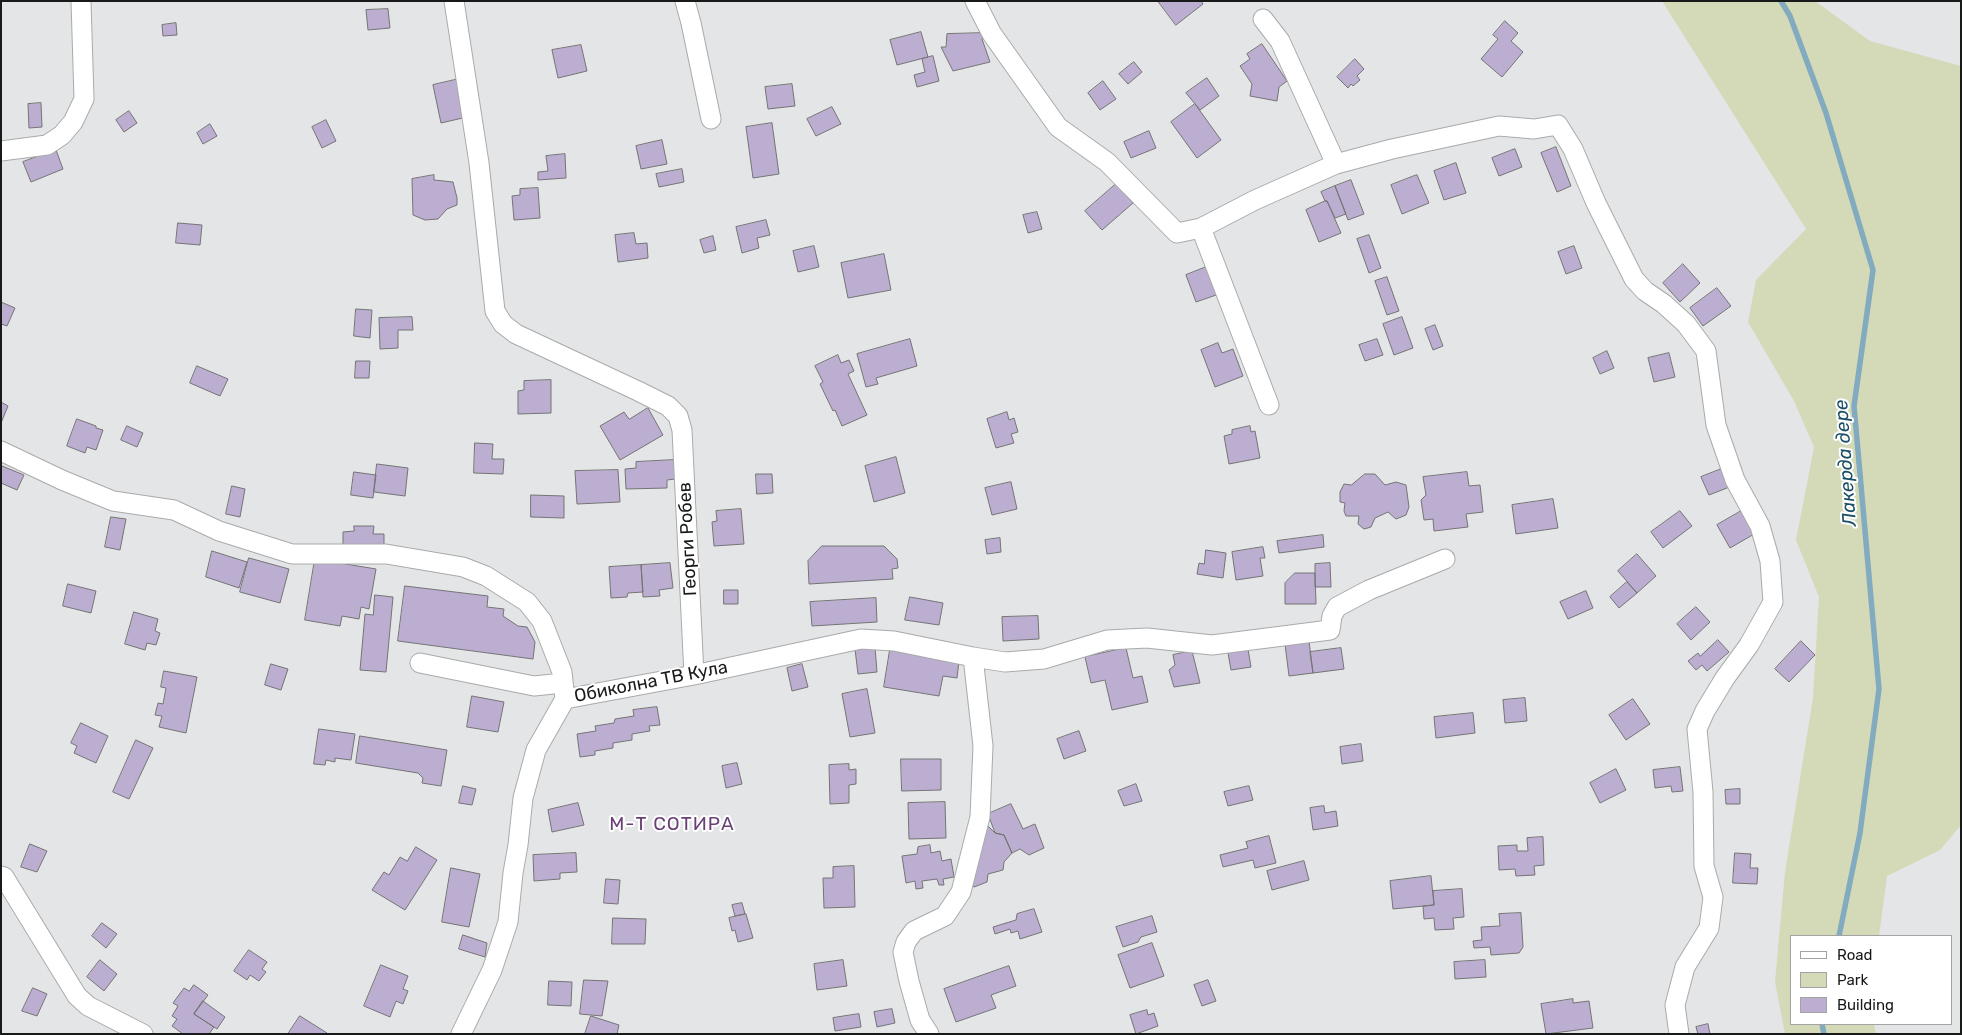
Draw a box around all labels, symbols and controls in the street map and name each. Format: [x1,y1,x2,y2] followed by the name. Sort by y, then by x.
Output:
[1830,399,1862,527] water label: Лакерда дере
[674,482,702,596] street label: Георги Робев
[572,657,730,707] street label: Обиколна ТВ Кула
[608,814,736,836] district label: М-Т СОТИРА
[1790,935,1952,1025] legend
[1837,946,1873,964] text: Road
[1837,971,1868,989] text: Park
[1837,996,1894,1014] text: Building

